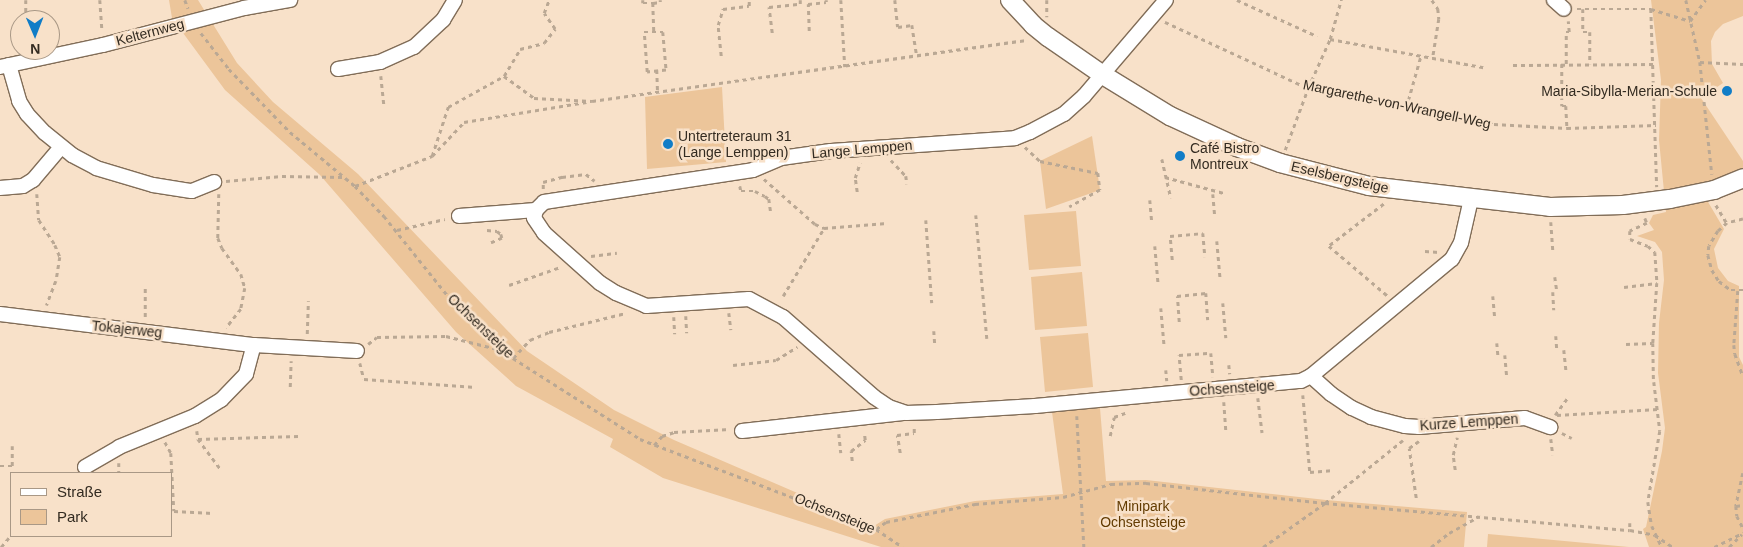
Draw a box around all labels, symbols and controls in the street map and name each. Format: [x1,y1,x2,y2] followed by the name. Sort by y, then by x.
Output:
[10,10,60,60] north arrow
[114,15,186,49] street label: Kelternweg
[30,41,40,57] text: N
[1302,76,1492,132] street label: Margarethe-von-Wrangell-Weg
[1541,83,1717,99] place label: Maria-Sibylla-Merian-Schule
[1721,85,1733,97] marker: Maria-Sibylla-Merian-Schule
[678,128,792,160] place label: Untertreteraum 31 (Lange Lemppen)
[811,136,913,162] street label: Lange Lemppen
[662,138,674,150] marker: Untertreteraum 31 (Lange Lemppen)
[1190,140,1259,172] place label: Café Bistro Montreux
[1174,150,1186,162] marker: Café Bistro Montreux
[1290,158,1390,196] street label: Eselsbergsteige
[444,290,518,362] street label: Ochsensteige
[91,317,163,341] street label: Tokajerweg
[1189,377,1275,399] street label: Ochsensteige
[1419,410,1519,434] street label: Kurze Lemppen
[10,472,172,537] legend
[57,483,102,500] text: Straße
[792,489,878,537] street label: Ochsensteige
[1100,498,1186,530] park label: Minipark Ochsensteige
[57,508,88,525] text: Park

